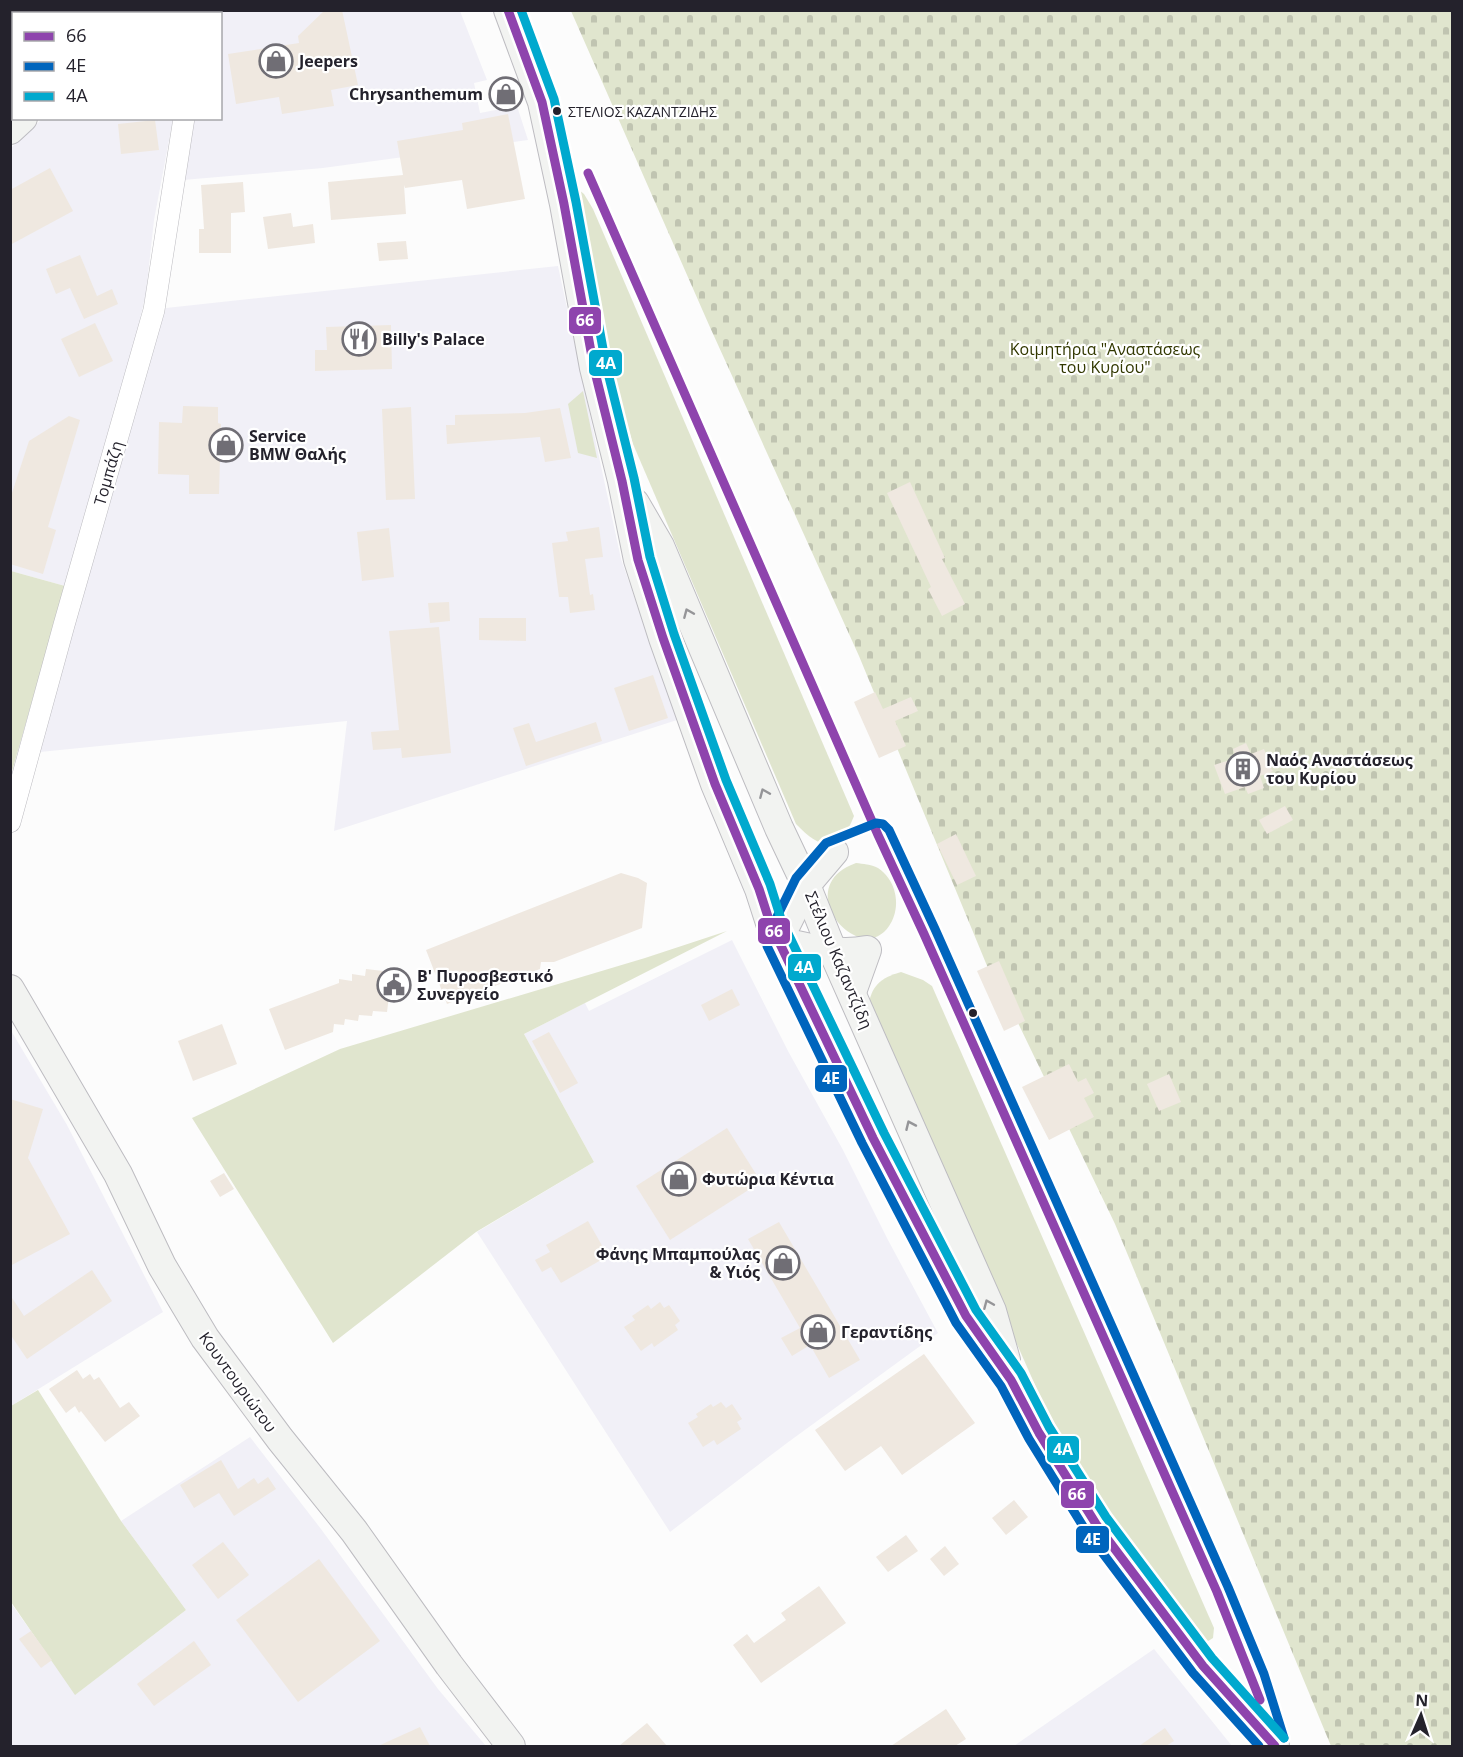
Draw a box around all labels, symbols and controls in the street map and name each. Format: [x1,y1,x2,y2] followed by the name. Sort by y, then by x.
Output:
[12,12,222,120] legend
[66,23,87,47] text: 66
[258,43,294,79] shop icon: Jeepers
[297,50,358,72] place label: Jeepers
[66,53,86,77] text: 4Ε
[488,76,524,112] shop icon: Chrysanthemum
[66,83,88,107] text: 4Α
[349,83,483,105] place label: Chrysanthemum
[568,102,717,121] place label: ΣΤΕΛΙΟΣ ΚΑΖΑΝΤΖΙΔΗΣ
[551,105,563,117] marker: ΣΤΕΛΙΟΣ ΚΑΖΑΝΤΖΙΔΗΣ
[568,306,602,335] line badge: 66
[576,309,594,331] text: 66
[341,321,377,357] restaurant icon: Billy's Palace
[382,328,485,350] place label: Billy's Palace
[1010,338,1201,378] park label: Κοιμητήρια "Αναστάσεως του Κυρίου"
[588,349,623,377] line badge: 4Α
[596,352,617,374] text: 4Α
[249,425,346,465] place label: Service BMW Θαλής
[208,427,244,463] shop icon: Service BMW Θαλής
[88,438,128,508] street label: Τομπάζη
[683,609,695,620] one-way arrow
[1266,749,1413,789] place label: Ναός Αναστάσεως του Κυρίου
[1225,751,1261,787] building icon: Ναός Αναστάσεως του Κυρίου
[759,788,771,799] one-way arrow
[800,888,878,1032] street label: Στέλιου Καζαντζίδη
[757,917,791,945] line badge: 66
[765,920,783,942] text: 66
[787,953,822,982] line badge: 4Α
[794,956,815,978] text: 4Α
[417,965,554,1005] place label: Β' Πυροσβεστικό Συνεργείο
[376,967,412,1003] public building icon: Β' Πυροσβεστικό Συνεργείο
[967,1007,979,1019] unlabelled marker
[814,1064,848,1093] line badge: 4Ε
[822,1067,840,1089] text: 4Ε
[906,1120,918,1131] one-way arrow
[661,1161,697,1197] shop icon: Φυτώρια Κέντια
[702,1168,834,1190] place label: Φυτώρια Κέντια
[596,1243,760,1283] place label: Φάνης Μπαμπούλας & Υιός
[765,1245,801,1281] shop icon: Φάνης Μπαμπούλας & Υιός
[983,1299,995,1310] one-way arrow
[800,1314,836,1350] shop icon: Γεραντίδης
[841,1321,932,1343] place label: Γεραντίδης
[194,1327,282,1437] street label: Κουντουριώτου
[1046,1435,1080,1464] line badge: 4Α
[1053,1438,1074,1460] text: 4Α
[1060,1480,1095,1509] line badge: 66
[1068,1483,1086,1505] text: 66
[1075,1525,1110,1554] line badge: 4Ε
[1083,1528,1101,1550] text: 4Ε
[1391,1685,1451,1745] north arrow
[1415,1689,1429,1711] text: N

